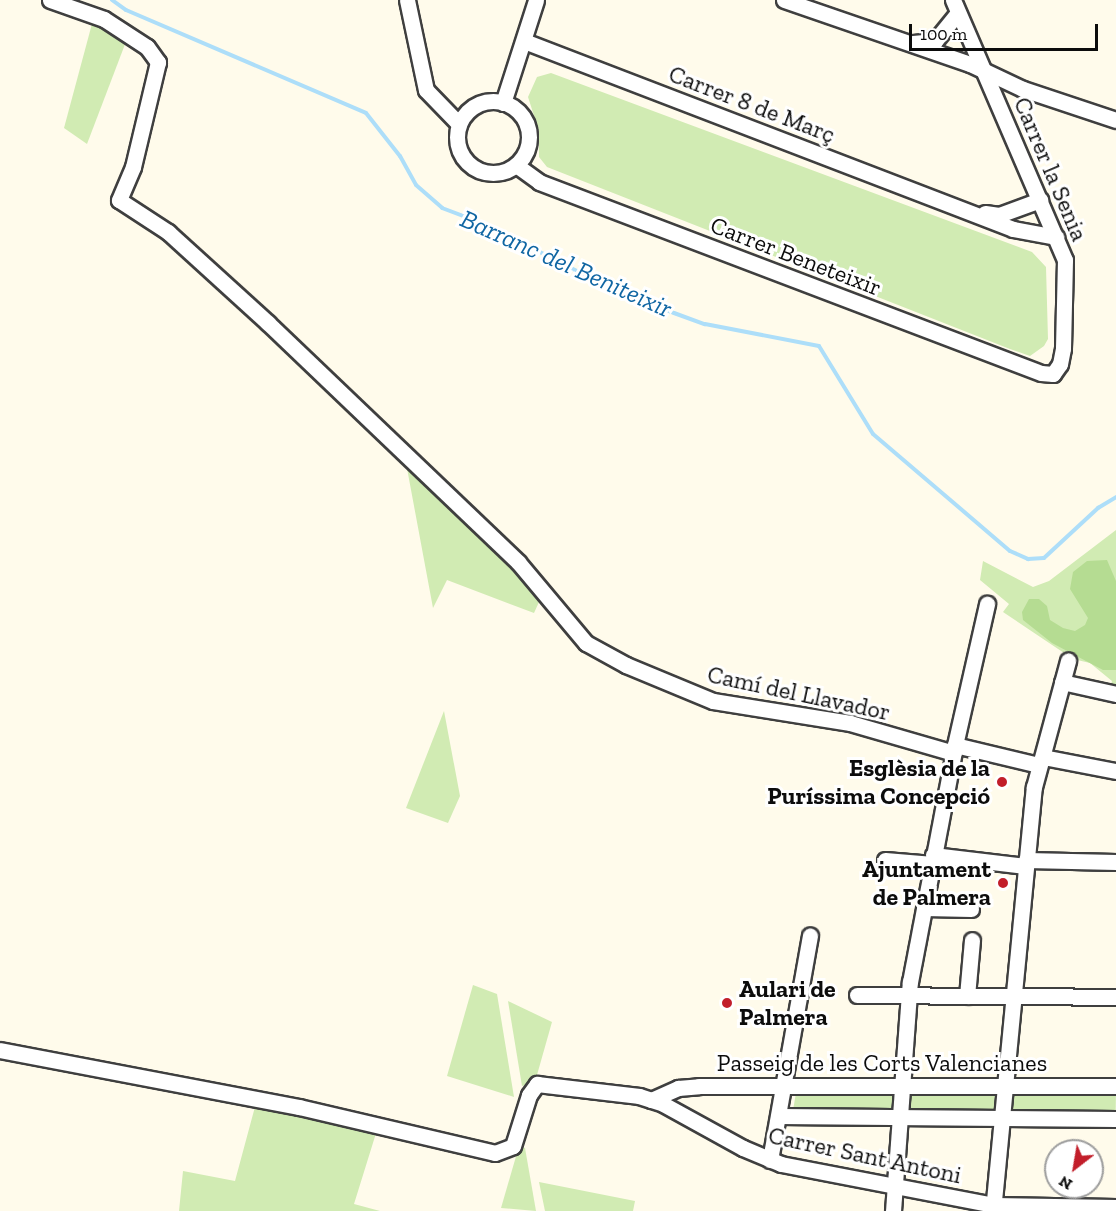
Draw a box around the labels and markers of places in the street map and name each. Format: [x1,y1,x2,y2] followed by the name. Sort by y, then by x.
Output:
[767,754,990,810] place label: Esglèsia de la Puríssima Concepció
[995,775,1009,789] marker: Esglèsia de la Puríssima Concepció
[862,855,991,911] place label: Ajuntament de Palmera
[996,876,1010,890] marker: Ajuntament de Palmera
[739,975,836,1031] place label: Aulari de Palmera
[720,996,734,1010] marker: Aulari de Palmera

